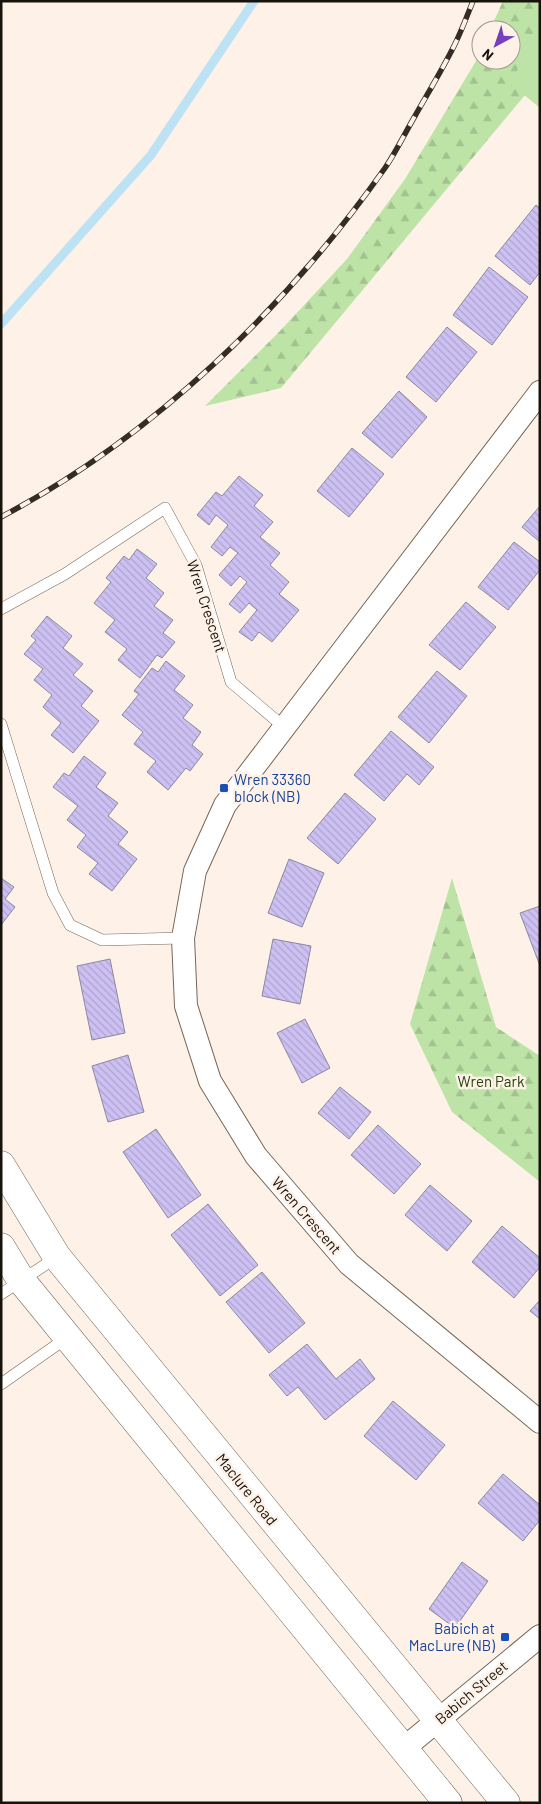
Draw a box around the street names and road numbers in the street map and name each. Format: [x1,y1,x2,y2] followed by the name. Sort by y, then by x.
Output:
[184,557,230,655] street label: Wren Crescent
[269,1173,345,1257] street label: Wren Crescent
[213,1449,281,1529] street label: Maclure Road
[431,1657,511,1727] street label: Babich Street

